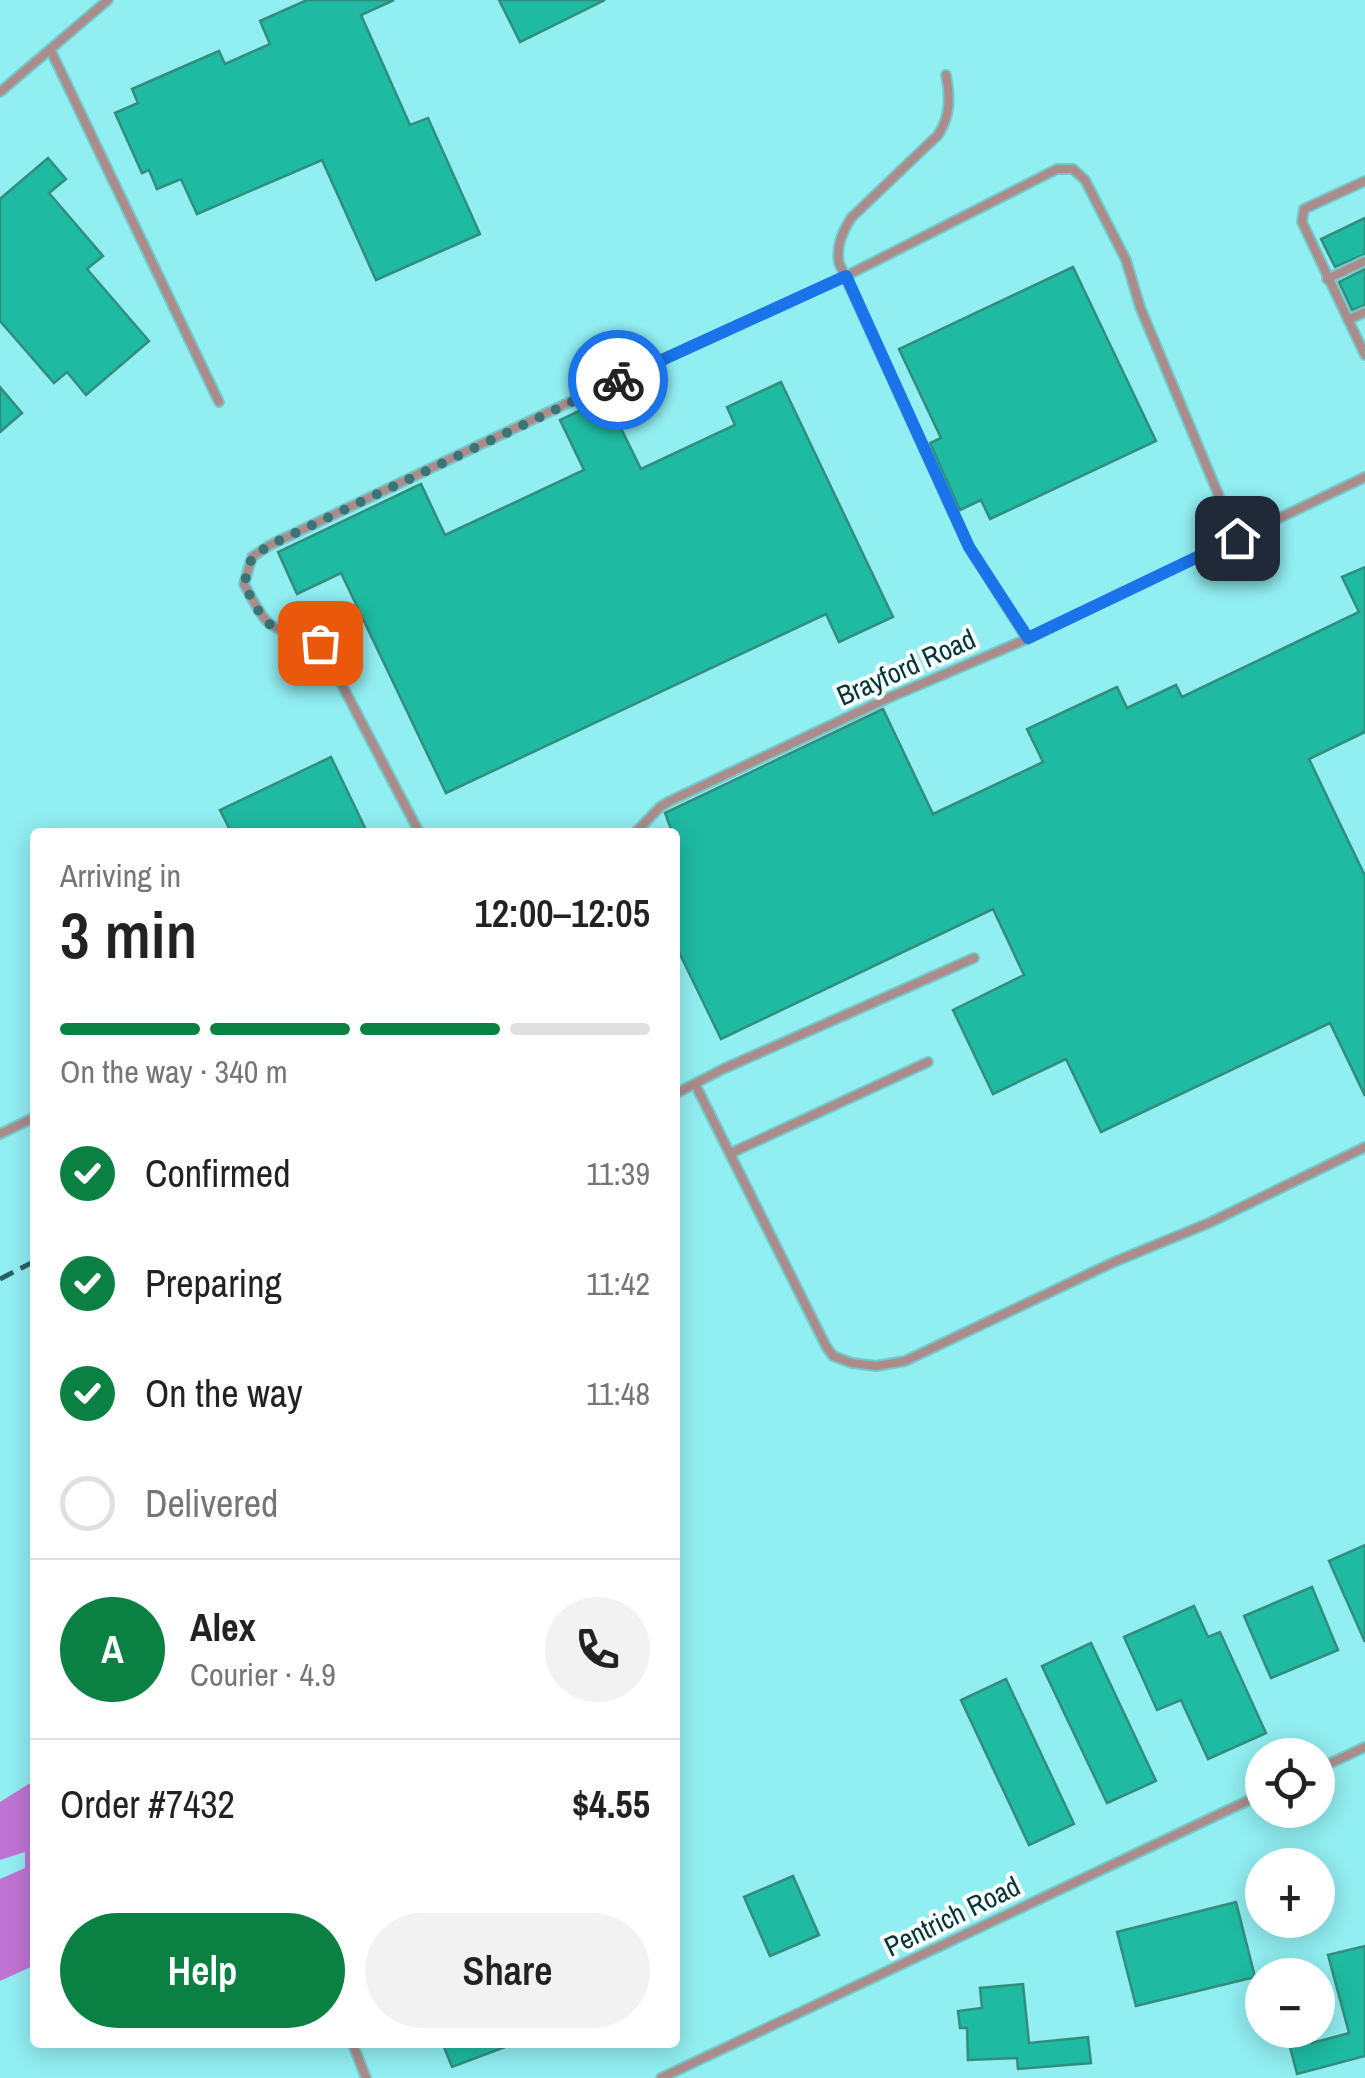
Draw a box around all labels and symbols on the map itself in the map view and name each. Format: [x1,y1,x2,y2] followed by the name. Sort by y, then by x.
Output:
[568,330,668,430] courier
[1195,496,1280,581] pin
[278,601,363,686] pin
[831,620,981,714] street label: Brayford Road
[878,1867,1026,1965] street label: Pentrich Road

